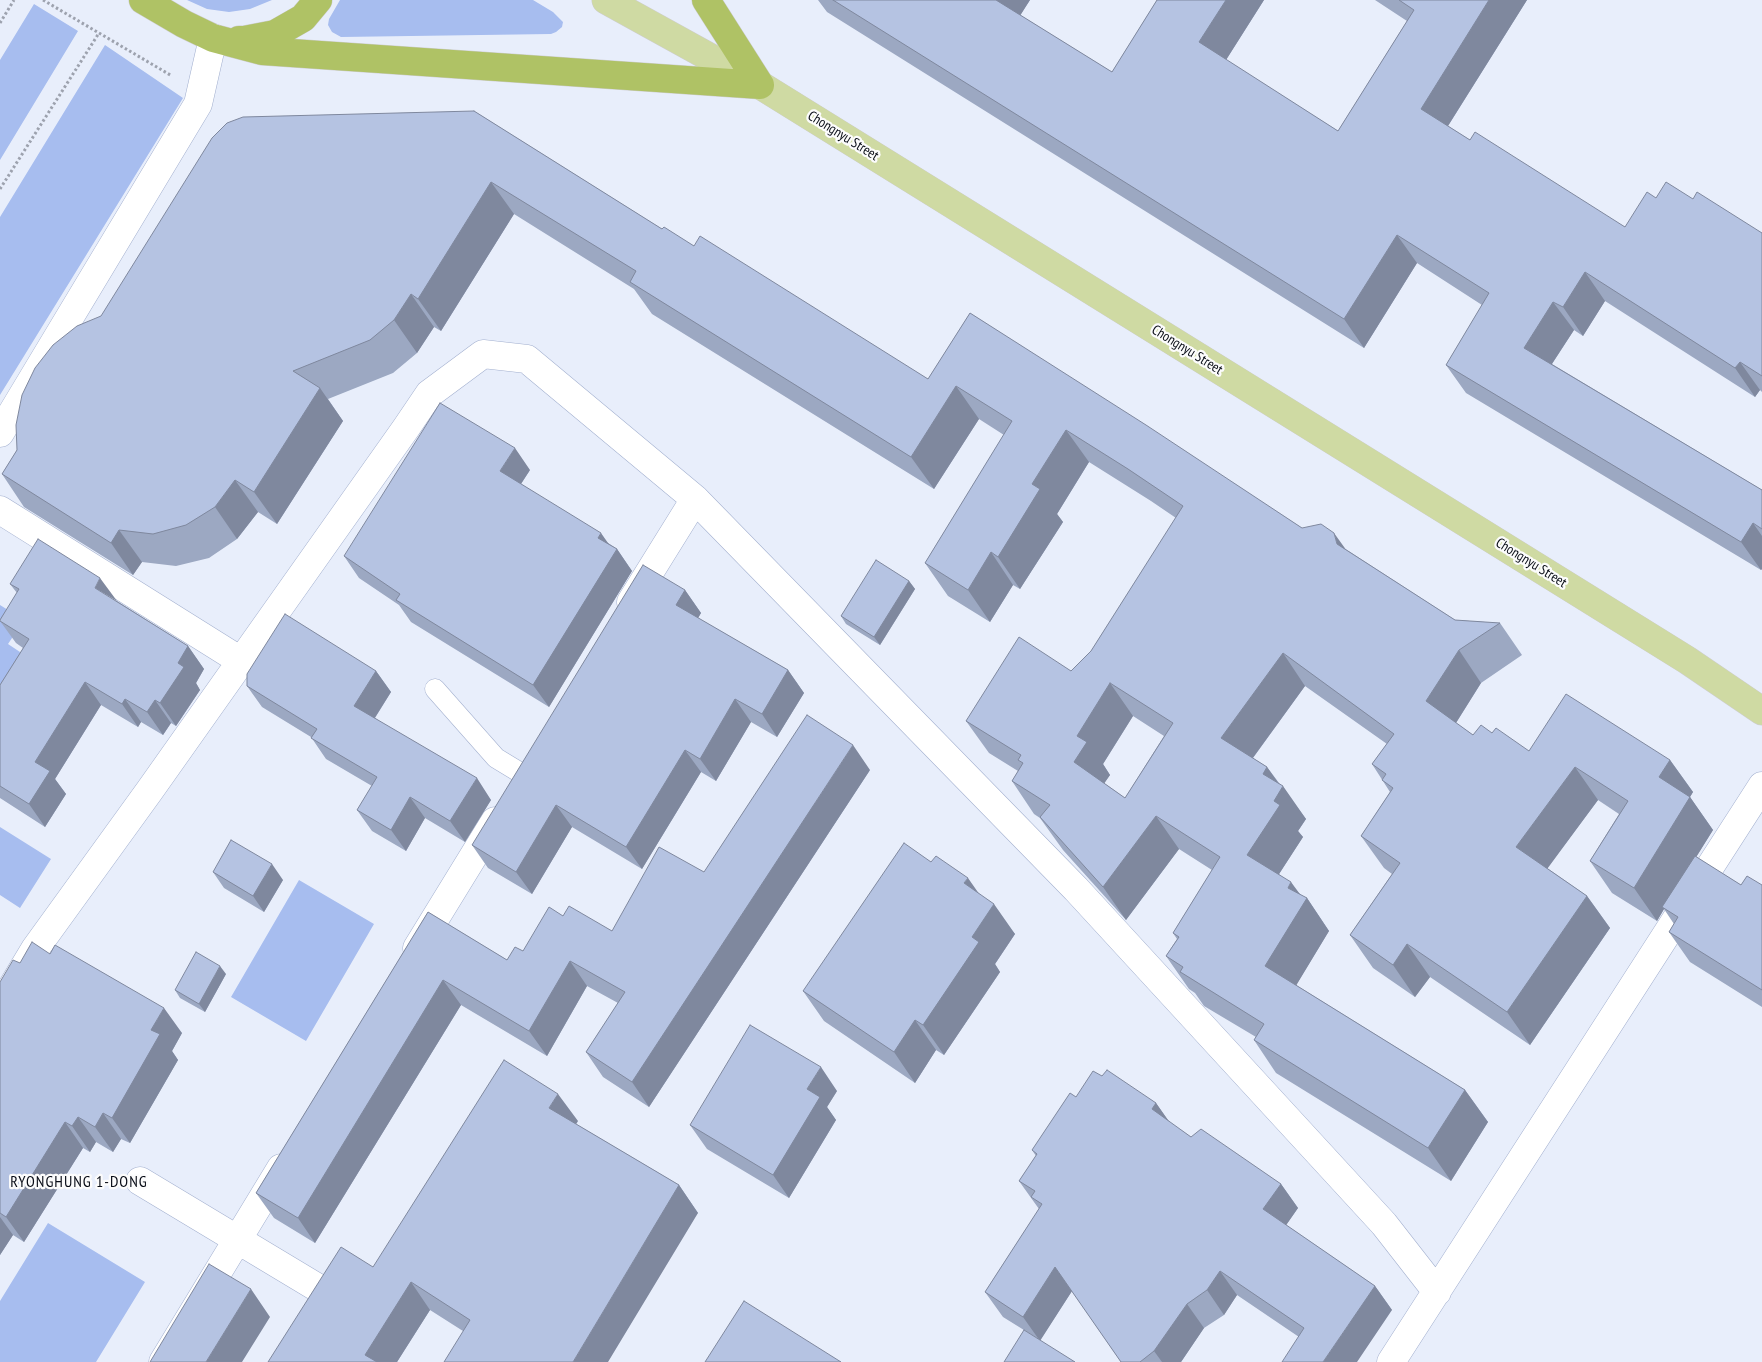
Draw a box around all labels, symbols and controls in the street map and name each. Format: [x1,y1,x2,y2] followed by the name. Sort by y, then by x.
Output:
[805,108,881,164] street label: Chongnyu Street
[1149,322,1225,378] street label: Chongnyu Street
[1493,535,1569,591] street label: Chongnyu Street
[8,1172,150,1192] district label: RYONGHUNG 1-DONG

